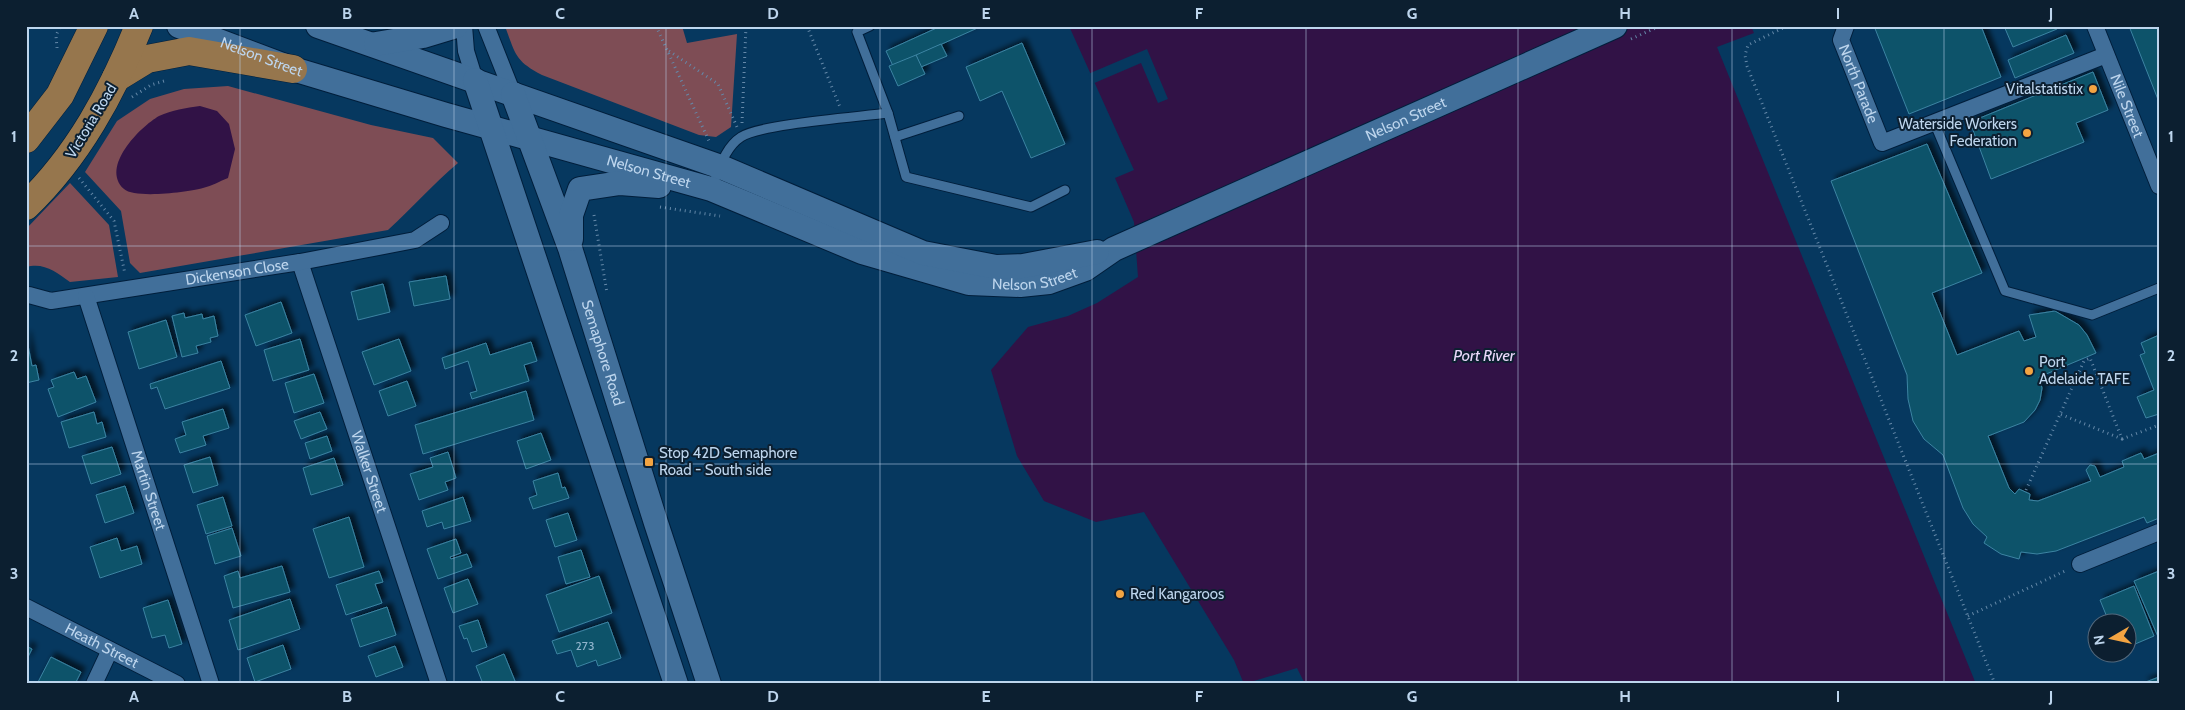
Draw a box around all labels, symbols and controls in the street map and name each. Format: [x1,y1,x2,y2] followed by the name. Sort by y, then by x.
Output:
[129,4,139,23] text: A
[342,4,352,23] text: B
[555,4,565,23] text: C
[767,4,779,23] text: D
[981,4,991,23] text: E
[1195,4,1204,23] text: F
[1407,4,1417,23] text: G
[1619,4,1631,23] text: H
[1836,4,1840,23] text: I
[2048,4,2053,23] text: J
[218,33,305,80] street label: Nelson Street
[1835,42,1882,126] street label: North Parade
[2106,72,2148,140] street label: Nile Street
[62,80,120,162] street label: Victoria Road
[2006,80,2083,98] place label: Vitalstatistix
[2087,83,2099,95] marker: Vitalstatistix
[1363,93,1449,145] street label: Nelson Street
[1899,115,2017,150] place label: Waterside Workers Federation
[11,127,17,146] text: 1
[2021,127,2033,139] marker: Waterside Workers Federation
[2168,127,2174,146] text: 1
[605,151,693,192] street label: Nelson Street
[184,255,290,289] street label: Dickenson Close
[992,264,1080,294] street label: Nelson Street
[578,298,628,408] street label: Semaphore Road
[10,346,18,365] text: 2
[1453,346,1516,365] water label: Port River
[2167,346,2175,365] text: 2
[2039,353,2130,388] place label: Port Adelaide TAFE
[2023,365,2035,377] marker: Port Adelaide TAFE
[347,429,391,515] street label: Walker Street
[659,444,797,479] place label: Stop 42D Semaphore Road - South side
[127,448,170,532] street label: Martin Street
[643,456,655,468] marker: Stop 42D Semaphore Road - South side
[10,564,18,583] text: 3
[2167,564,2175,583] text: 3
[1130,585,1224,603] place label: Red Kangaroos
[1114,588,1126,600] marker: Red Kangaroos
[2088,612,2138,662] north arrow
[62,619,142,672] street label: Heath Street
[2089,634,2109,646] text: N
[576,638,594,653] house number: 273
[129,687,139,706] text: A
[342,687,352,706] text: B
[555,687,565,706] text: C
[767,687,779,706] text: D
[981,687,991,706] text: E
[1195,687,1204,706] text: F
[1407,687,1417,706] text: G
[1619,687,1631,706] text: H
[1836,687,1840,706] text: I
[2048,687,2053,706] text: J

